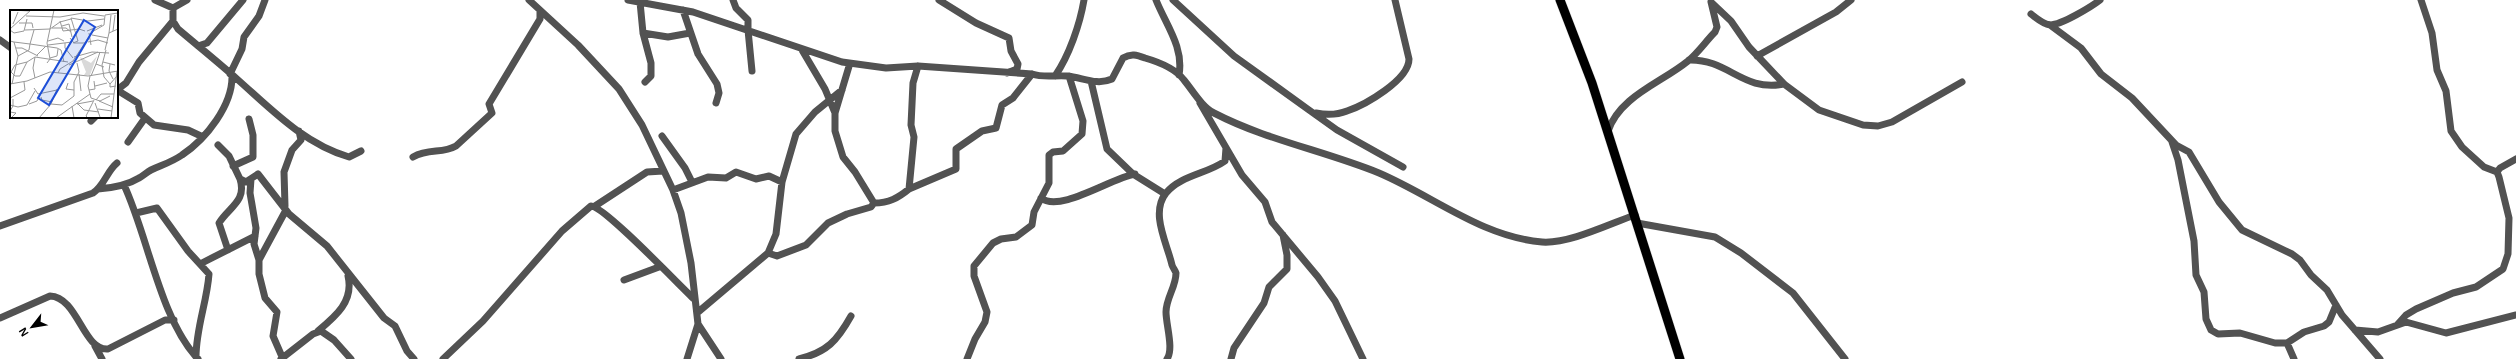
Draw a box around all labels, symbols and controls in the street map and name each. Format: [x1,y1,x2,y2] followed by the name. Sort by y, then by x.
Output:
[10,10,118,118] inset map
[12,307,52,347] north arrow
[16,326,31,339] text: N

